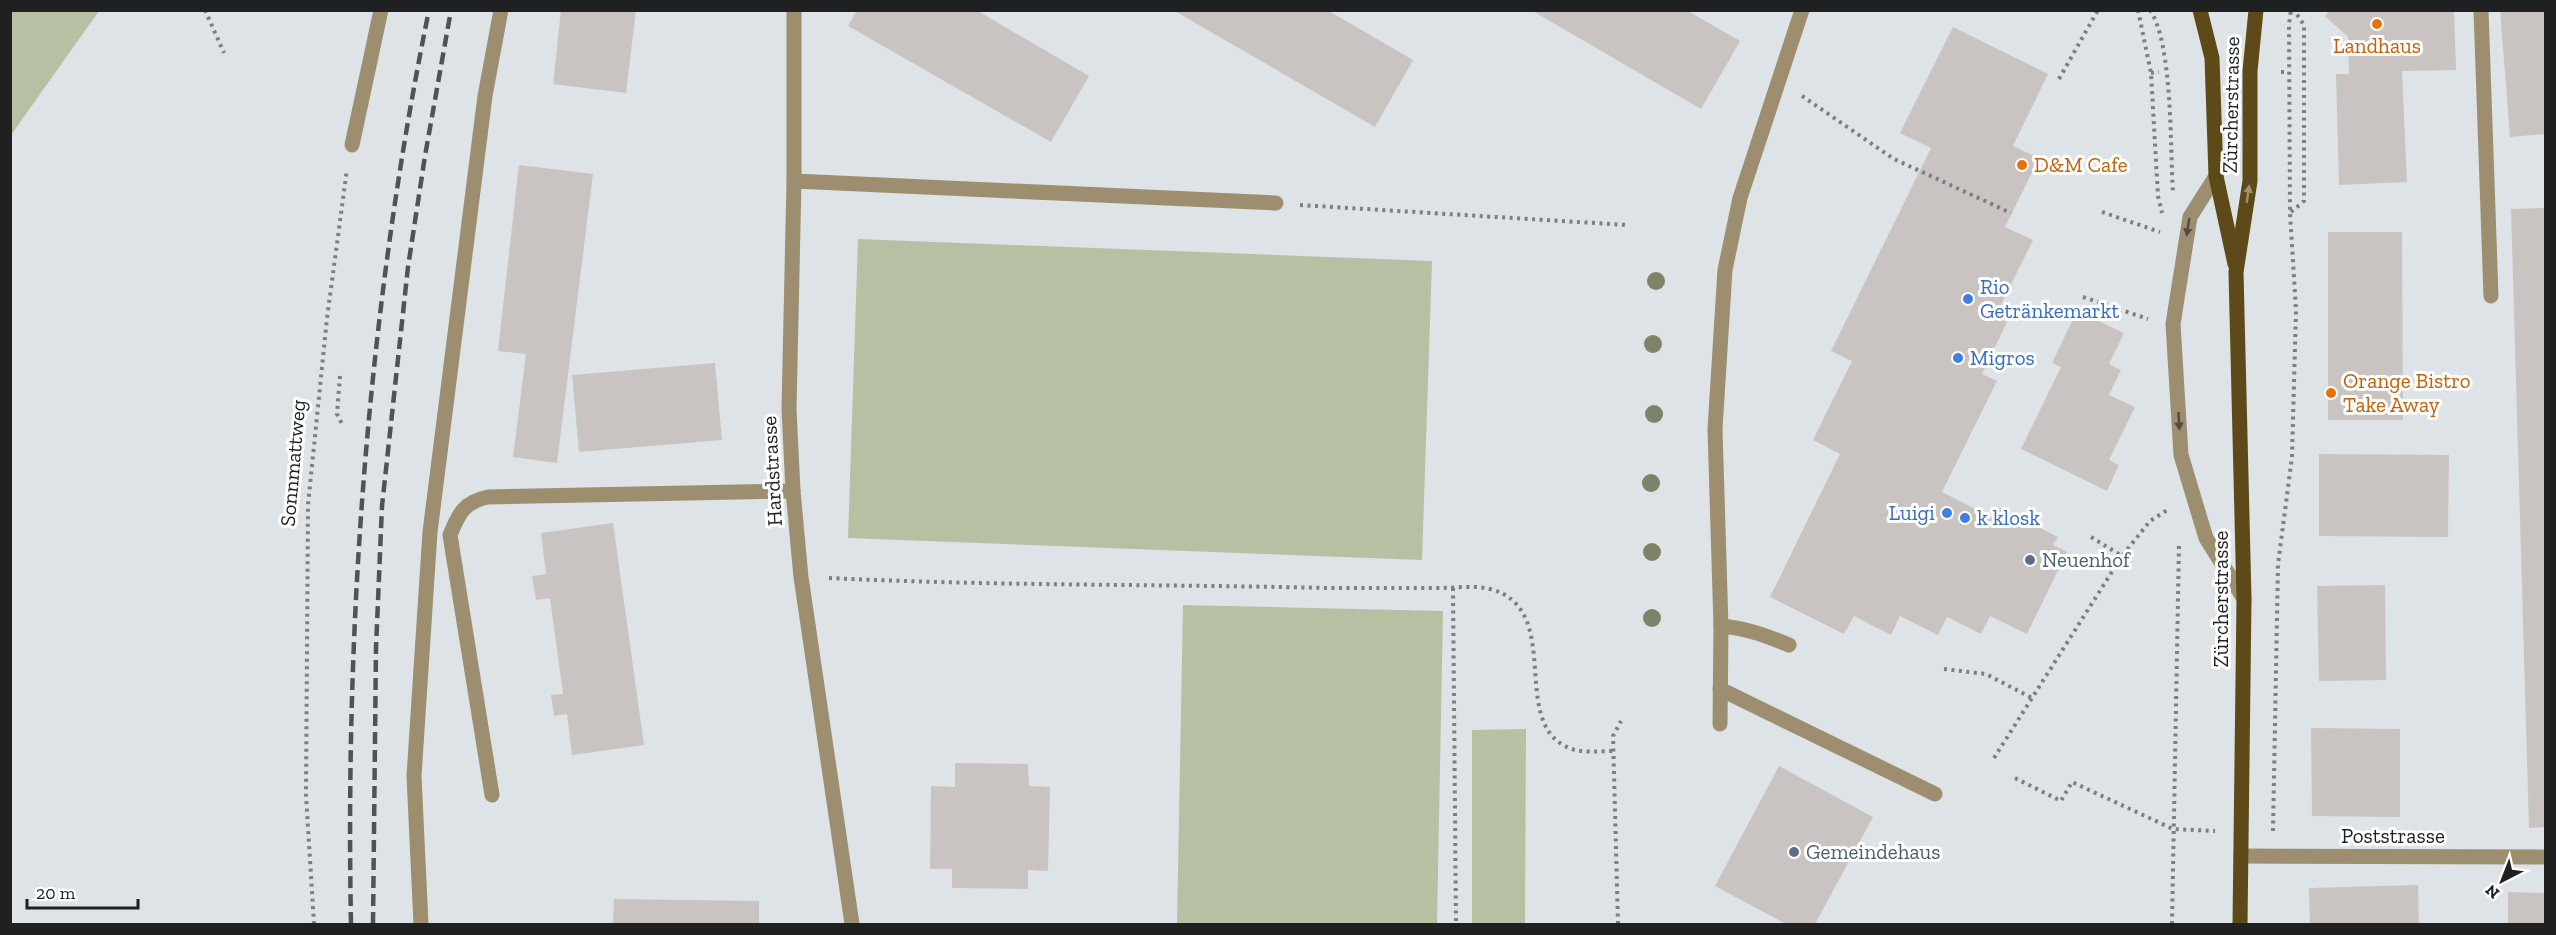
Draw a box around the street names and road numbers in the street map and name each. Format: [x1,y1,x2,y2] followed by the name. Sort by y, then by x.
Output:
[2217,36,2244,174] street label: Zürcherstrasse
[275,398,311,527] street label: Sonnmattweg
[756,415,787,527] street label: Hardstrasse
[2208,530,2233,667] street label: Zürcherstrasse
[2341,823,2445,848] street label: Poststrasse

